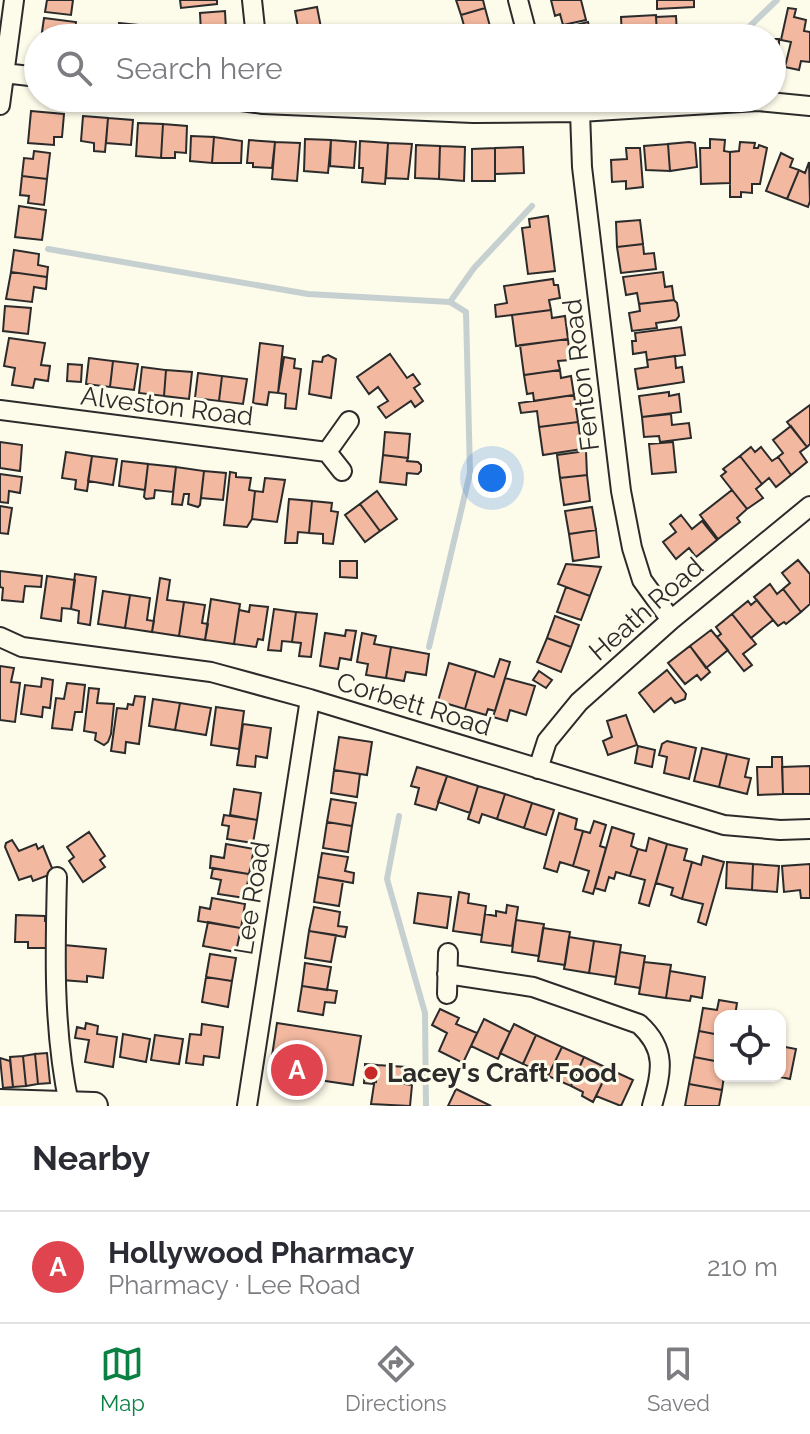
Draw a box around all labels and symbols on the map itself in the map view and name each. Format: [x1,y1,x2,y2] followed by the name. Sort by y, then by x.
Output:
[557,297,605,453] street label: Fenton Road
[79,381,255,431] street label: Alveston Road
[472,458,512,498] your location
[583,551,709,667] street label: Heath Road
[333,666,495,742] street label: Corbett Road
[228,839,276,957] street label: Lee Road
[271,1040,323,1100] pin: A
[387,1058,617,1088] place label: Lacey's Craft Food
[362,1064,380,1082] marker: Lacey's Craft Food

